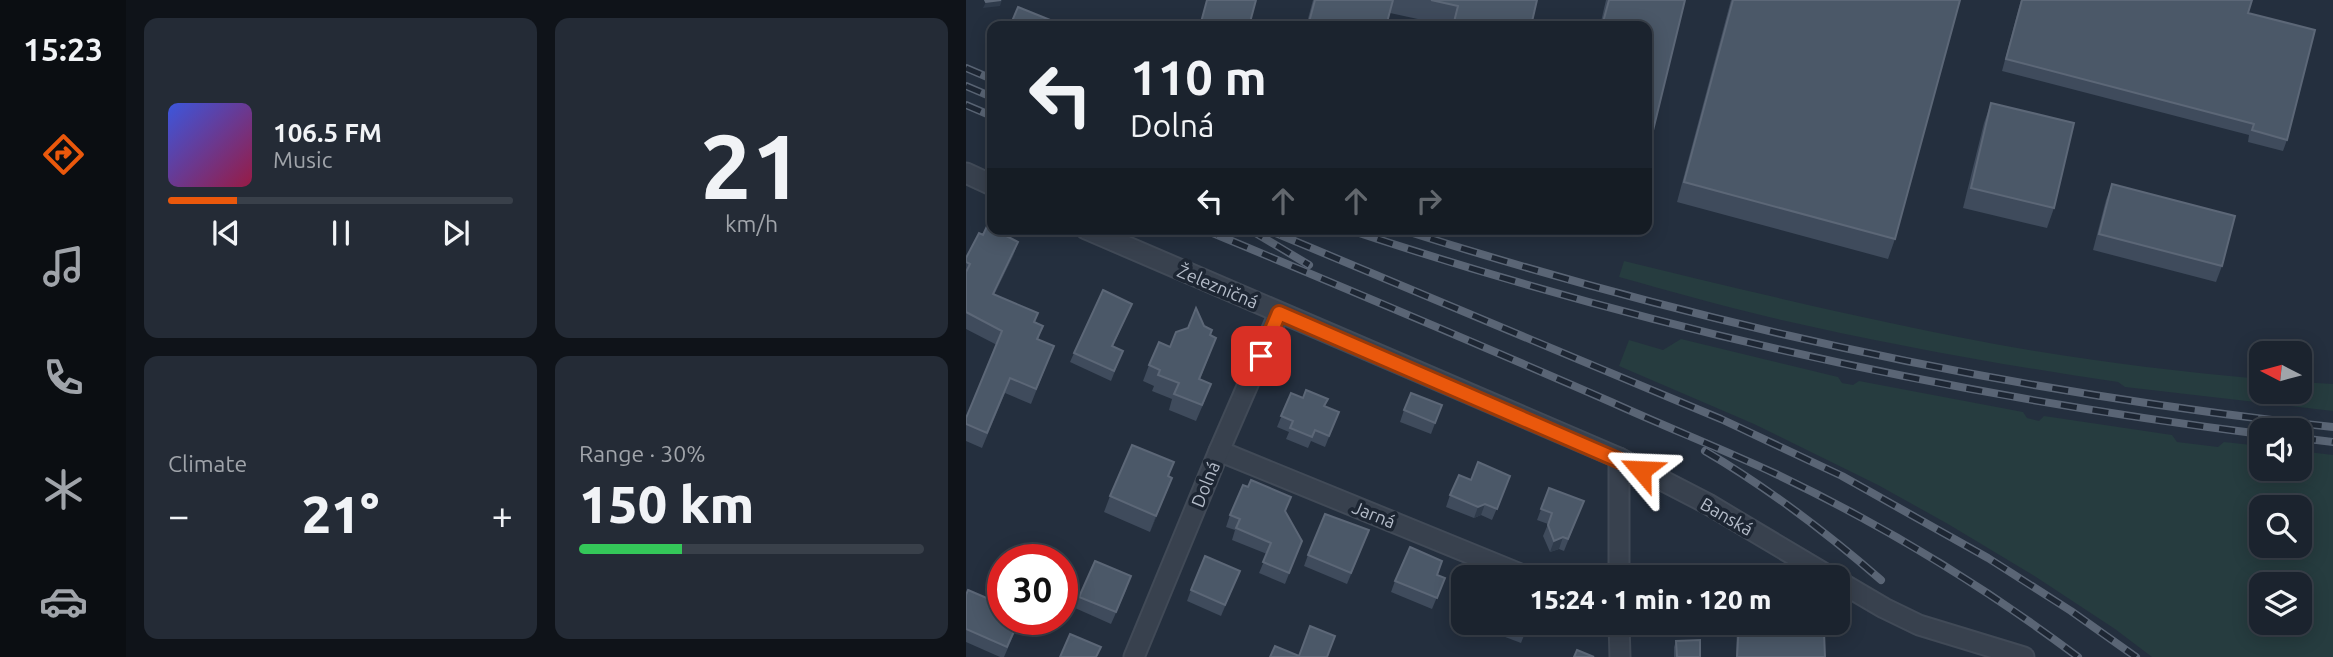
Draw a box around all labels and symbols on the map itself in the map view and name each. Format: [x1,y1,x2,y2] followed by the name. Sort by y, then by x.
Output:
[1175,259,1262,312] street label: Železničná
[1231,326,1291,386] pin
[2249,341,2312,404] north arrow
[1604,433,1678,507] position arrow
[1187,458,1223,510] street label: Dolná
[1697,493,1757,539] street label: Banská
[1350,496,1398,532] street label: Jarná
[987,544,1078,635] speed limit sign: 30

